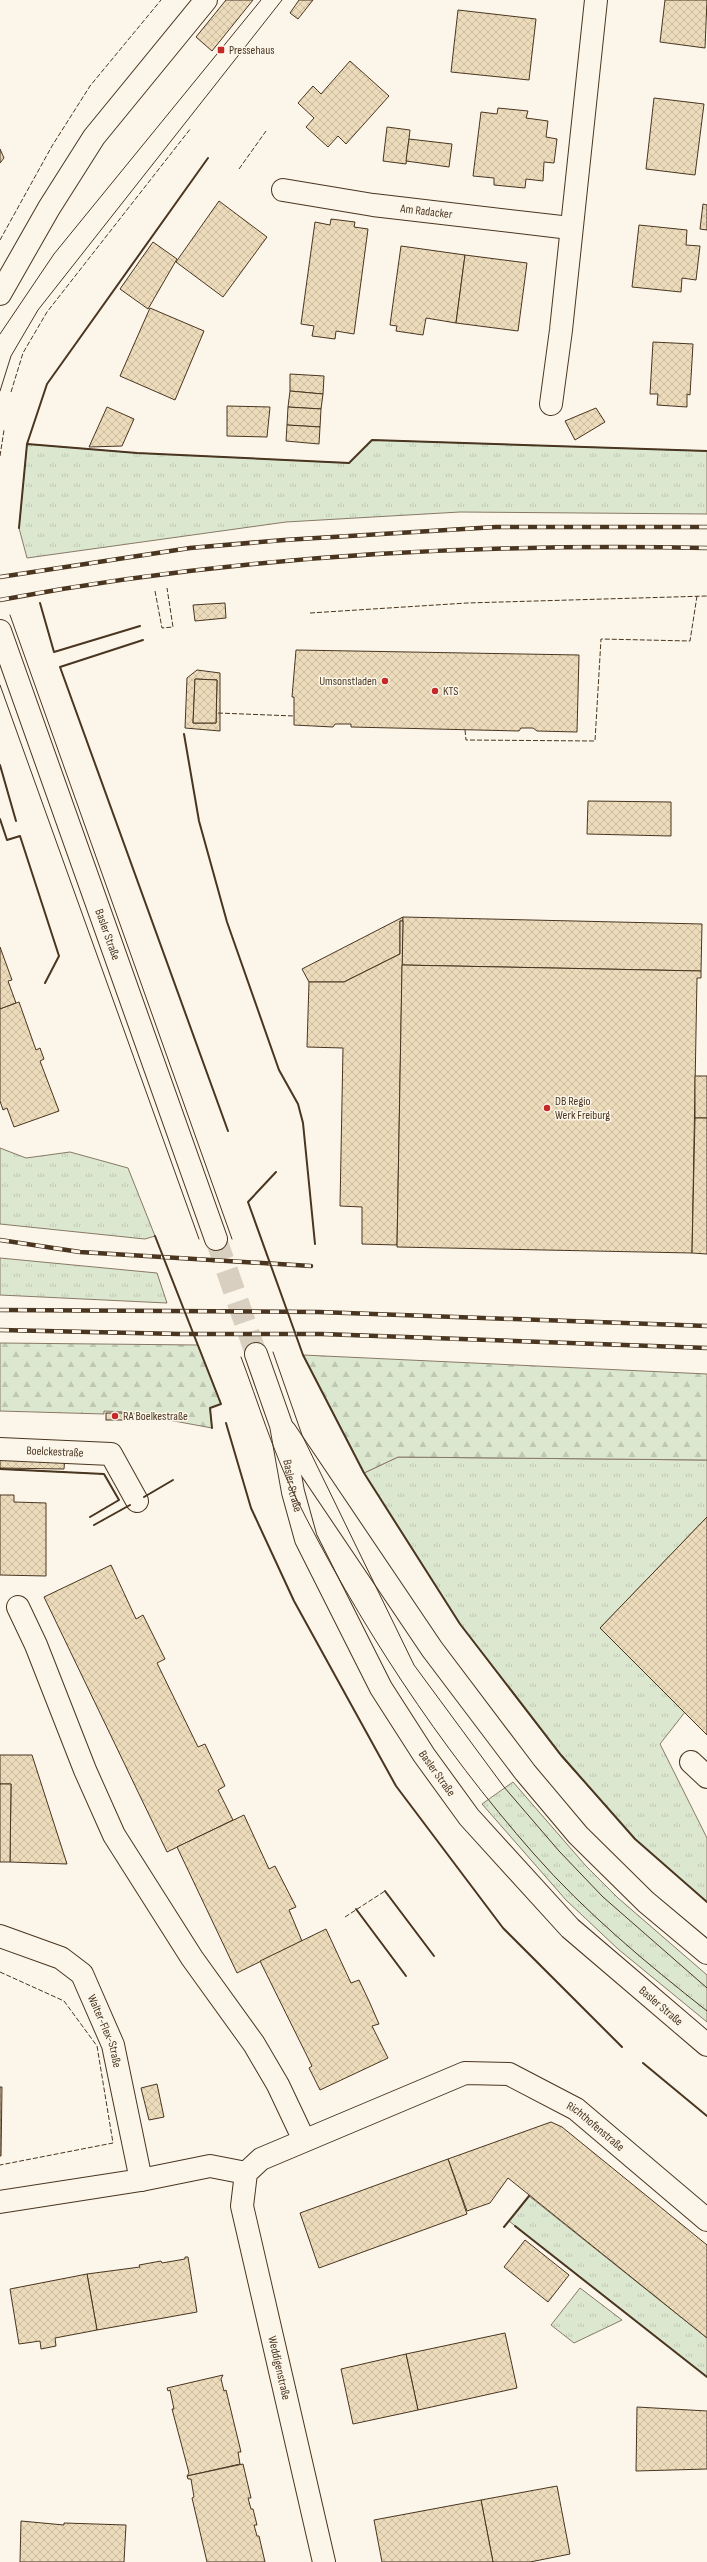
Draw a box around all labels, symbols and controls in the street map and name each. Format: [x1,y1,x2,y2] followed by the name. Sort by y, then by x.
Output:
[229,43,275,58] place label: Pressehaus
[216,45,226,55] marker: Pressehaus
[399,201,454,222] street label: Am Radacker
[319,674,377,689] place label: Umsonstladen
[380,676,390,686] marker: Umsonstladen
[443,684,458,699] place label: KTS
[430,686,440,696] marker: KTS
[92,907,124,962] street label: Basler Straße
[555,1094,610,1123] place label: DB Regio Werk Freiburg
[542,1103,552,1113] marker: DB Regio Werk Freiburg
[123,1409,188,1424] place label: RA Boelkestraße
[110,1411,120,1421] marker: RA Boelkestraße
[26,1443,84,1460] street label: Boelckestraße
[280,1458,306,1514] street label: Basler Straße
[415,1747,459,1799] street label: Basler Straße
[636,1983,686,2029] street label: Basler Straße
[84,1992,125,2069] street label: Walter-Flex-Straße
[564,2098,628,2154] street label: Richthofenstraße
[264,2335,294,2402] street label: Weddigenstraße

